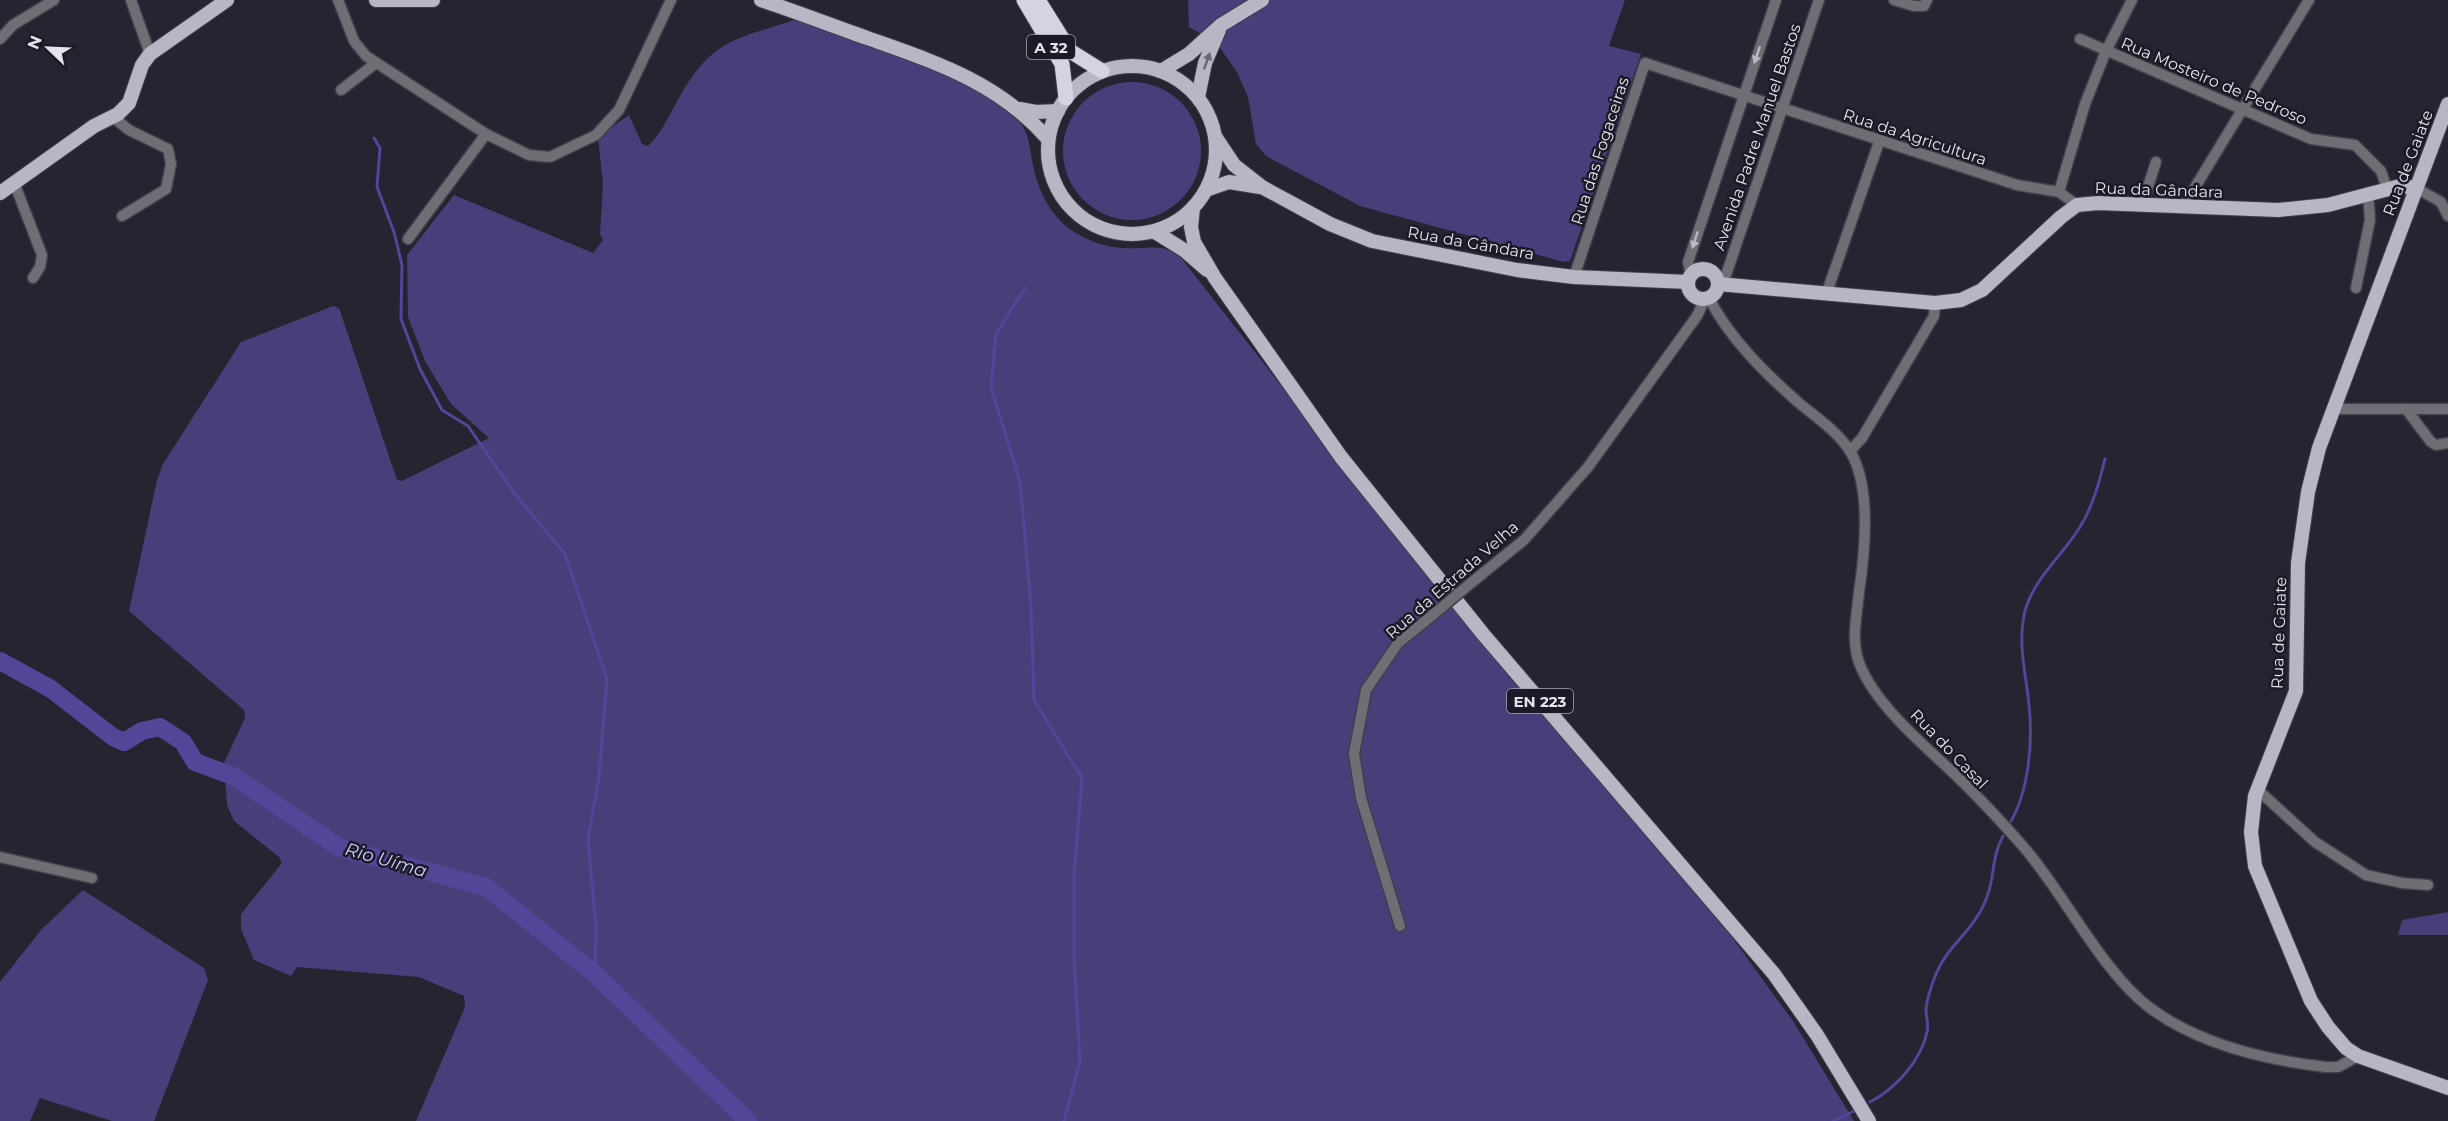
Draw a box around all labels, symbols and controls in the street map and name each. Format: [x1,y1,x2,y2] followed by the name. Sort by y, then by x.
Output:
[18,18,78,78] north arrow
[1709,21,1805,253] street label: Avenida Padre Manuel Bastos
[23,33,46,52] text: N
[2118,33,2310,129] street label: Rua Mosteiro de Pedroso
[1027,35,1075,59] road number: A 32
[1751,46,1761,64] one-way arrow
[1202,51,1212,69] one-way arrow
[1567,74,1633,227] street label: Rua das Fogaceiras
[1841,105,1989,169] street label: Rua da Agricultura
[2379,107,2437,219] street label: Rua de Gaiate
[2094,178,2224,202] street label: Rua da Gândara
[1406,222,1536,264] street label: Rua da Gândara
[1690,231,1699,249] one-way arrow
[1382,517,1522,643] street label: Rua da Estrada Velha
[2268,577,2290,689] street label: Rua de Gaiate
[1507,689,1573,713] road number: EN 223
[1906,705,1992,793] street label: Rua do Casal
[343,838,429,882] water label: Rio Uíma

